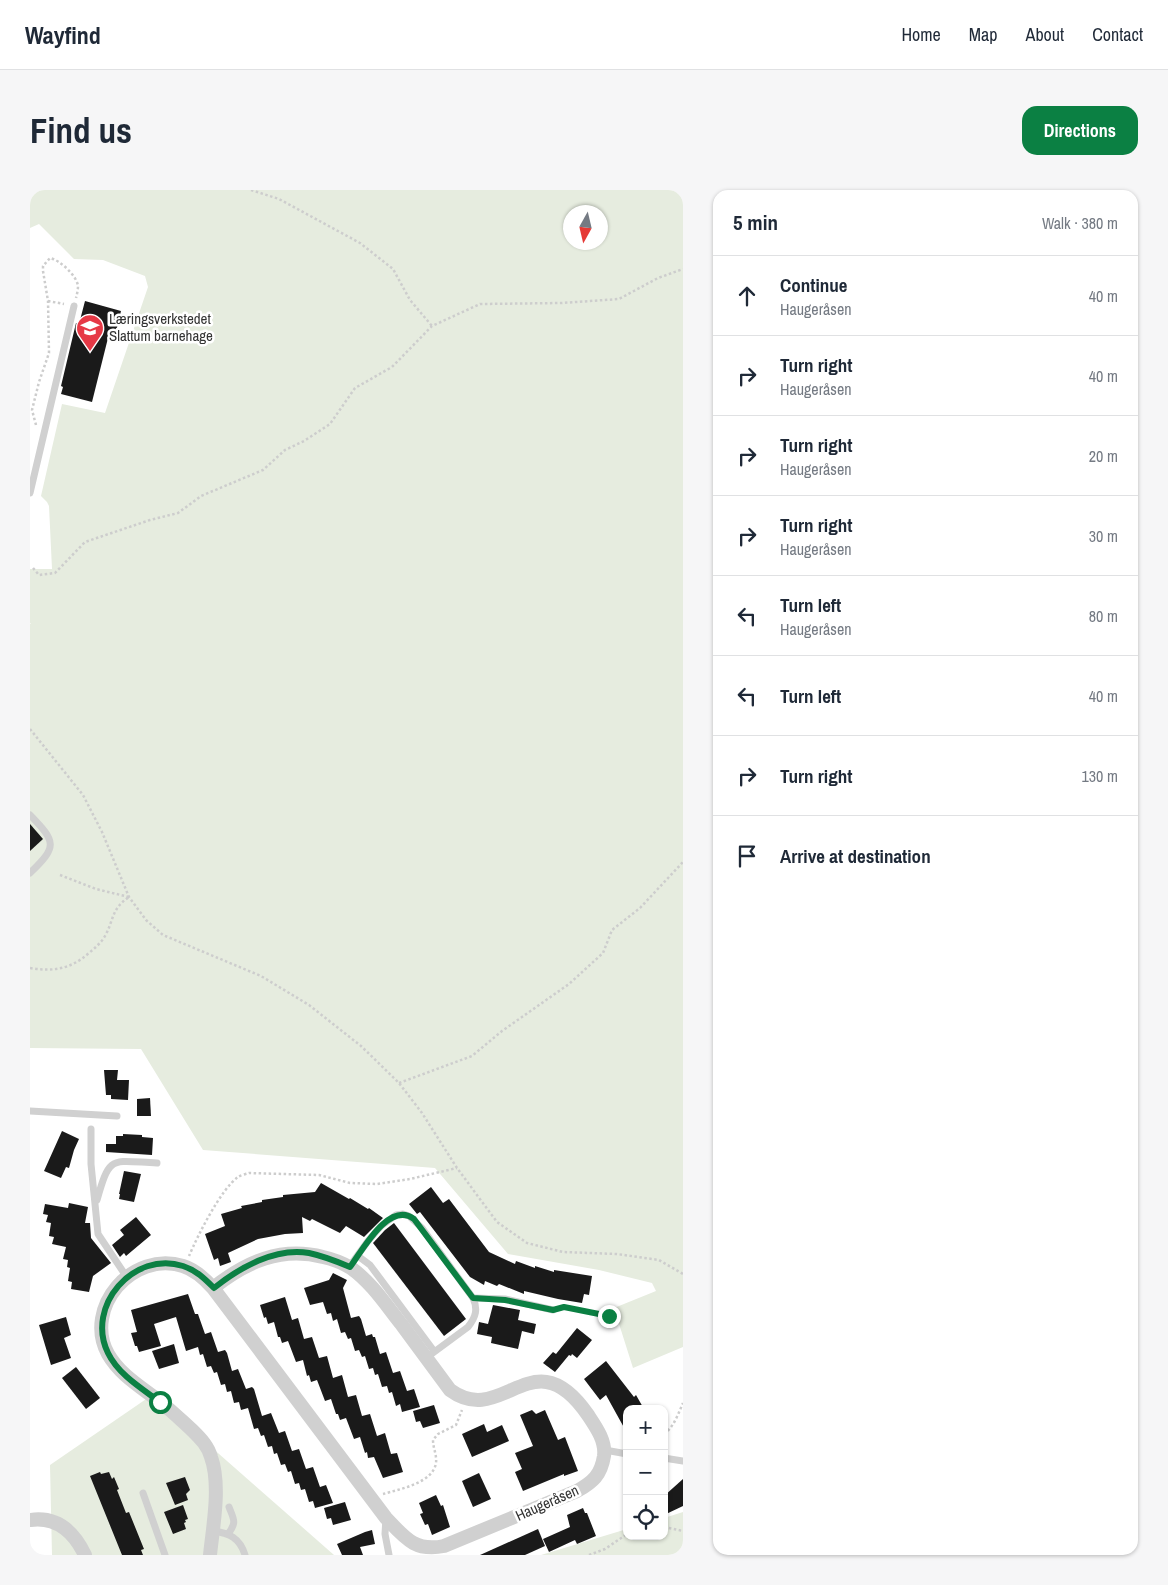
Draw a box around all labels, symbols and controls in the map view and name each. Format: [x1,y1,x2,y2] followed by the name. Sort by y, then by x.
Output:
[25,19,101,51] text: Wayfind
[901,22,941,47] text: Home
[969,22,998,47] text: Map
[1026,22,1064,47] text: About
[1092,22,1143,47] text: Contact
[1022,106,1138,155] button: Directions
[30,107,132,154] text: Find us
[563,205,608,250] north arrow
[733,208,778,237] text: 5 min
[1042,212,1118,234] text: Walk · 380 m
[780,272,848,298] text: Continue
[733,282,761,310] icon: ahead
[1089,285,1118,307] text: 40 m
[780,298,851,320] text: Haugeråsen
[109,308,213,346] place label: Læringsverkstedet Slattum barnehage
[75,313,105,352] school or university icon: Læringsverkstedet Slattum barnehage
[780,352,852,378] text: Turn right
[733,362,761,390] icon: right
[1089,365,1118,387] text: 40 m
[780,378,851,400] text: Haugeråsen
[780,432,852,458] text: Turn right
[733,442,761,470] icon: right
[1089,445,1118,467] text: 20 m
[780,458,851,480] text: Haugeråsen
[780,512,852,538] text: Turn right
[733,522,761,550] icon: right
[1089,525,1118,547] text: 30 m
[780,538,851,560] text: Haugeråsen
[780,592,841,618] text: Turn left
[733,602,761,630] icon: left
[1089,605,1118,627] text: 80 m
[780,618,851,640] text: Haugeråsen
[733,682,761,710] icon: left
[780,683,841,709] text: Turn left
[1089,685,1118,707] text: 40 m
[733,762,761,790] icon: right
[780,763,852,789] text: Turn right
[1082,765,1118,787] text: 130 m
[733,842,761,870] icon: arrive
[780,843,931,869] text: Arrive at destination
[598,1305,621,1328] route end
[149,1391,172,1414] route start
[623,1405,668,1540] map controls
[623,1405,668,1450] button: +
[623,1450,668,1495] button: −
[512,1479,582,1526] street label: Haugeråsen
[623,1495,668,1540] button: locate

